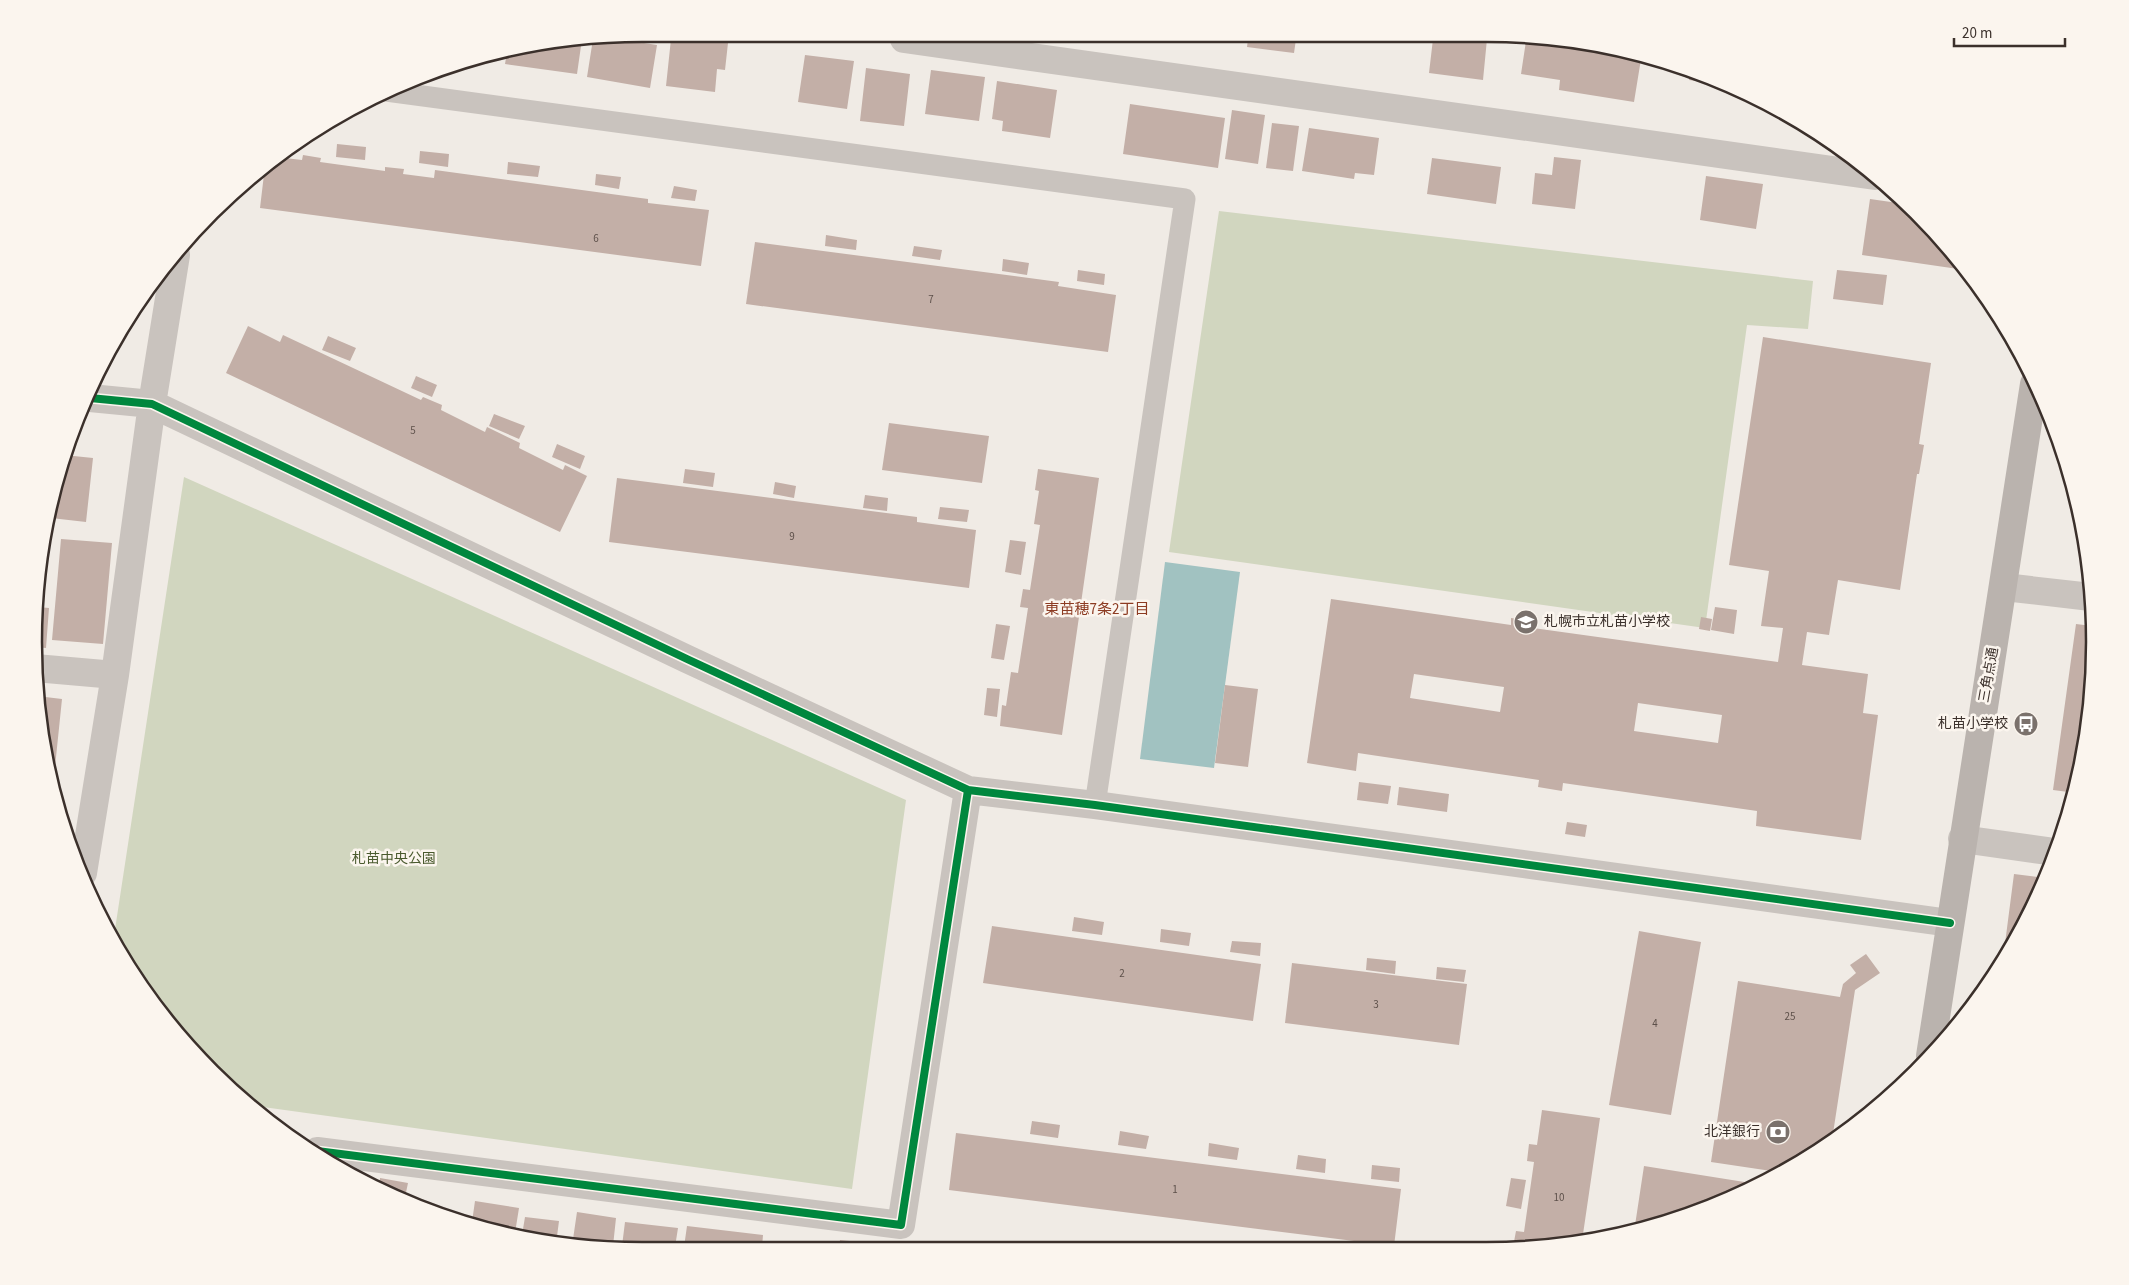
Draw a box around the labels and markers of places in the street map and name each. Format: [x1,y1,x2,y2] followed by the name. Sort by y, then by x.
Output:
[1513,609,1539,635] school or university icon: 札幌市立札苗小学校
[1544,612,1670,632] place label: 札幌市立札苗小学校
[2013,711,2039,737] bus stop icon: 札苗小学校
[1938,714,2008,734] place label: 札苗小学校
[1765,1119,1791,1145] bank icon: 北洋銀行
[1704,1122,1760,1142] place label: 北洋銀行

